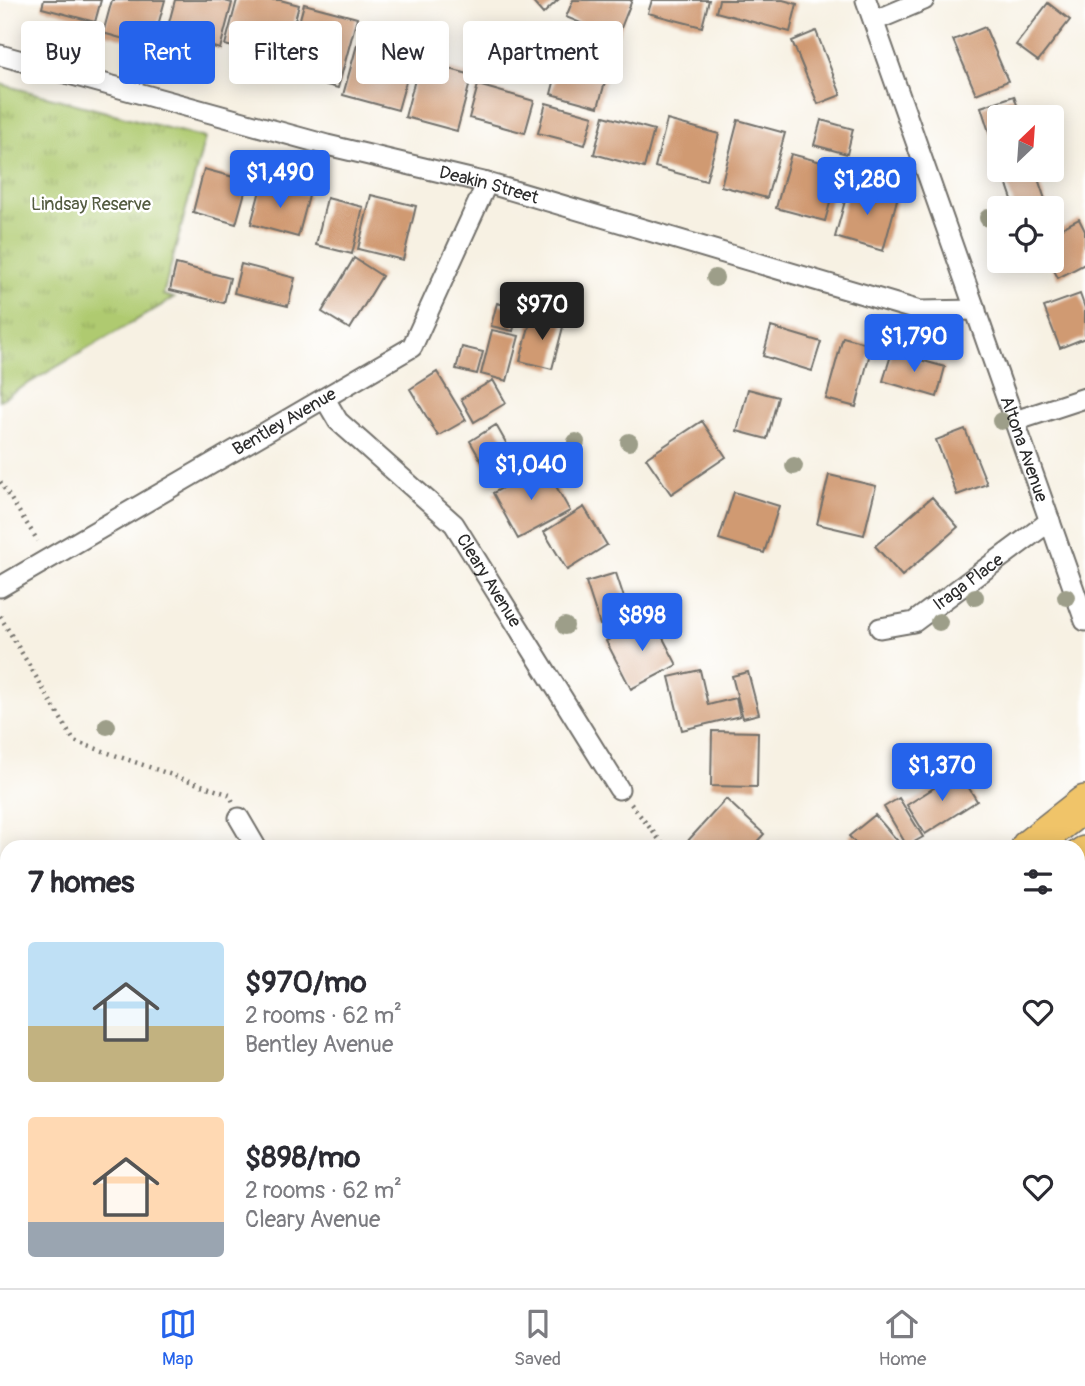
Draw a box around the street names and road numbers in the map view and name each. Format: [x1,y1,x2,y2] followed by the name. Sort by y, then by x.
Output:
[437,161,542,209] street label: Deakin Street
[228,382,340,461] street label: Bentley Avenue
[995,393,1054,505] street label: Altona Avenue
[451,529,527,631] street label: Cleary Avenue
[928,548,1008,615] street label: Iraga Place

